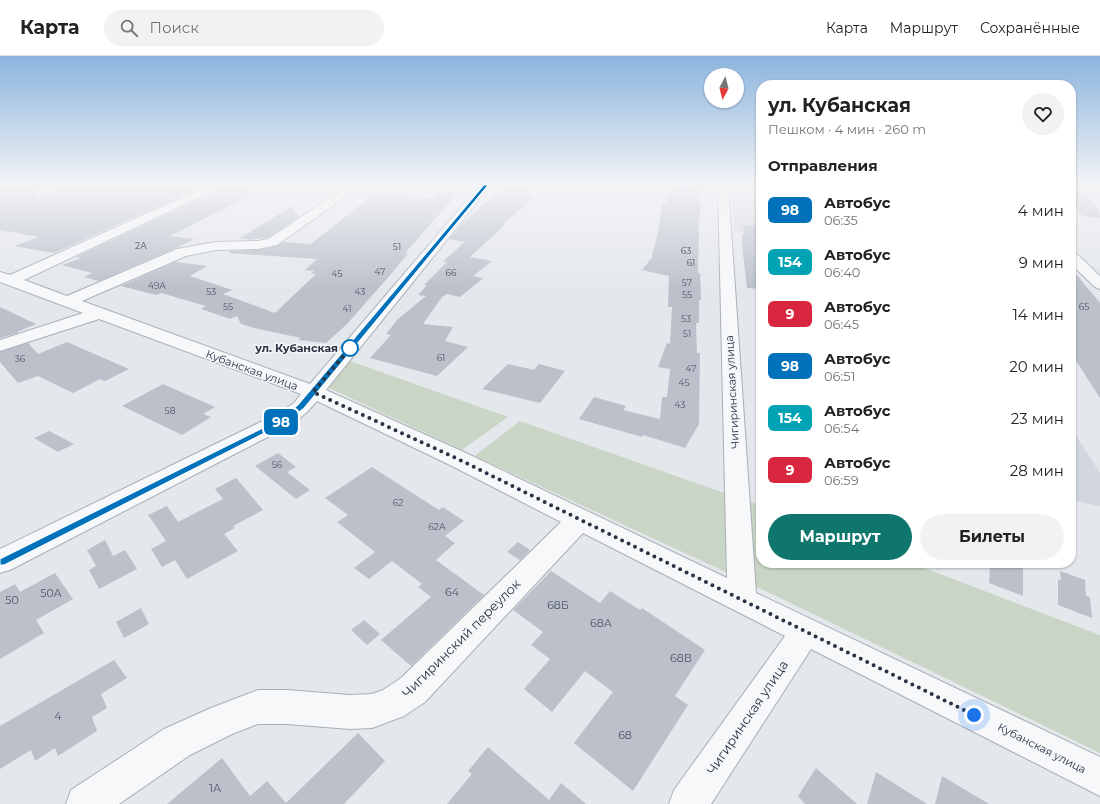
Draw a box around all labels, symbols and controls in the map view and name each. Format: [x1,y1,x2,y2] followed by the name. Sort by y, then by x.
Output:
[104,10,384,46] search box
[20,16,80,39] text: Карта
[118,17,140,39] icon: search
[150,18,199,37] text: Поиск
[826,19,868,37] text: Карта
[890,19,958,37] text: Маршрут
[980,19,1080,37] text: Сохранённые
[704,68,744,108] north arrow
[704,68,744,108] map controls
[1022,93,1064,135] button: heart
[768,94,911,117] text: ул. Кубанская
[768,121,926,137] text: Пешком · 4 мин · 260 m
[768,156,878,175] text: Отправления
[824,193,891,212] text: Автобус
[781,201,799,219] text: 98
[1018,201,1064,220] text: 4 мин
[824,212,858,228] text: 06:35
[135,240,147,251] house number: 2А
[393,241,401,252] house number: 51
[681,245,691,256] house number: 63
[824,245,891,264] text: Автобус
[778,253,802,271] text: 154
[1019,253,1064,272] text: 9 мин
[687,257,695,268] house number: 61
[824,264,860,280] text: 06:40
[375,266,385,277] house number: 47
[446,267,457,278] house number: 66
[331,268,343,279] house number: 45
[682,277,692,288] house number: 57
[148,280,166,291] house number: 49А
[206,286,216,297] house number: 53
[355,286,365,297] house number: 43
[682,289,692,300] house number: 55
[824,297,891,316] text: Автобус
[223,301,233,312] house number: 55
[1079,301,1089,312] house number: 65
[343,303,351,314] house number: 41
[786,305,794,323] text: 9
[1012,305,1064,324] text: 14 мин
[681,313,691,324] house number: 53
[824,316,859,332] text: 06:45
[683,328,691,339] house number: 51
[722,335,742,449] street label: Чигиринская улица
[341,339,359,357] marker: ул. Кубанская
[254,341,338,355] place label: ул. Кубанская
[204,347,300,393] street label: Кубанская улица
[824,349,891,368] text: Автобус
[437,352,445,363] house number: 61
[15,353,26,364] house number: 36
[781,357,799,375] text: 98
[1009,357,1064,376] text: 20 мин
[686,363,696,374] house number: 47
[824,368,855,384] text: 06:51
[678,377,690,388] house number: 45
[675,399,685,410] house number: 43
[824,401,891,420] text: Автобус
[165,405,176,416] house number: 58
[263,409,299,435] line badge: 98
[778,409,802,427] text: 154
[1011,409,1064,428] text: 23 мин
[272,413,290,431] text: 98
[824,420,859,436] text: 06:54
[824,453,891,472] text: Автобус
[272,459,283,470] house number: 56
[786,461,794,479] text: 9
[1010,461,1064,480] text: 28 мин
[824,472,859,488] text: 06:59
[393,497,403,508] house number: 62
[768,514,912,560] button: Маршрут
[920,514,1064,560] button: Билеты
[428,521,446,532] house number: 62А
[398,575,524,701] street label: Чигиринский переулок
[445,585,460,599] house number: 64
[40,586,63,600] house number: 50А
[5,593,19,607] house number: 50
[547,598,569,612] house number: 68Б
[590,616,613,630] house number: 68А
[670,651,692,665] house number: 68В
[703,657,791,777] street label: Чигиринская улица
[964,705,984,725] your location
[54,709,62,723] house number: 4
[995,720,1089,776] street label: Кубанская улица
[618,728,632,742] house number: 68
[209,781,222,795] house number: 1А

